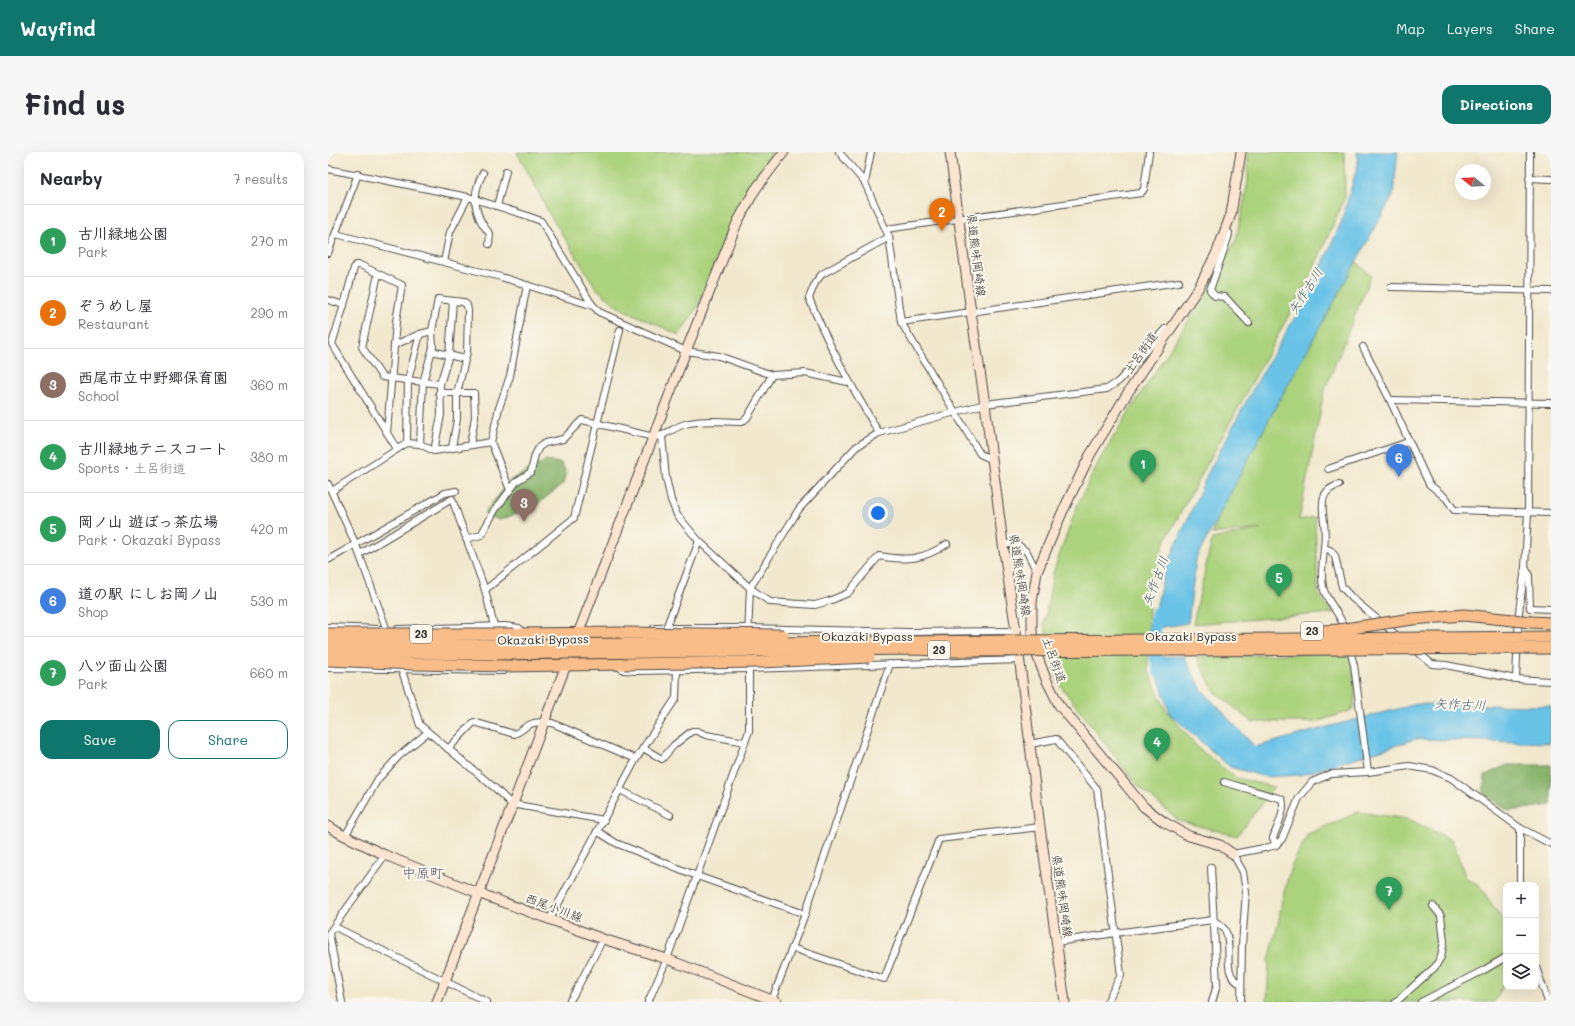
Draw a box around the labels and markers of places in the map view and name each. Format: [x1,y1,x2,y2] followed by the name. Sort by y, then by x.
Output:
[929,198,955,231] pin: 2
[1386,444,1412,477] pin: 6
[1130,450,1156,483] pin: 1
[511,489,537,522] pin: 3
[1266,564,1292,597] pin: 5
[1144,728,1170,761] pin: 4
[1376,877,1402,910] pin: 7

